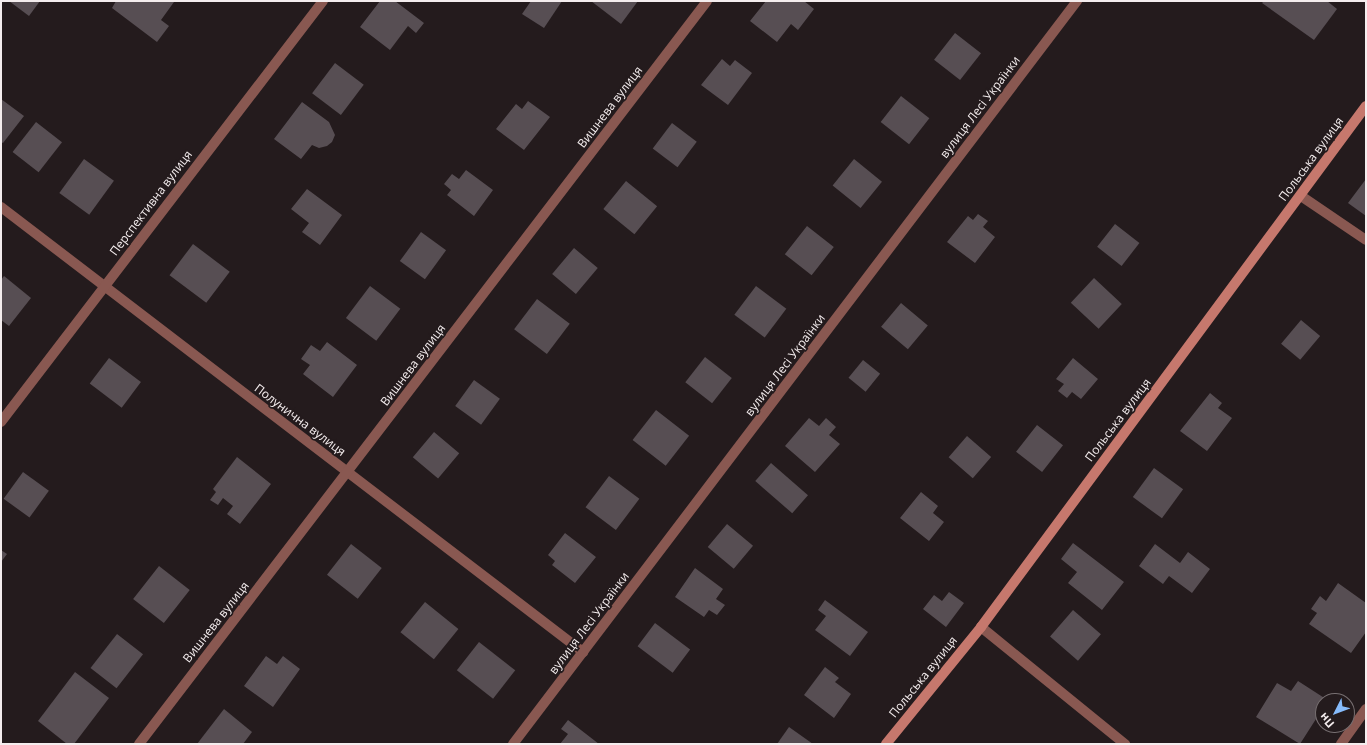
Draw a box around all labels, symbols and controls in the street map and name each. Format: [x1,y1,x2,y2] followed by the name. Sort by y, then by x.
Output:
[937,53,1023,161] street label: вулиця Лесі Українки
[575,63,645,151] street label: Вишнева вулиця
[1276,114,1346,204] street label: Польська вулиця
[107,148,195,258] street label: Перспективна вулиця
[742,311,828,419] street label: вулиця Лесі Українки
[378,321,448,409] street label: Вишнева вулиця
[1082,376,1154,464] street label: Польська вулиця
[252,381,348,459] street label: Полунична вулиця
[546,569,632,677] street label: вулиця Лесі Українки
[180,579,252,665] street label: Вишнева вулиця
[886,634,960,720] street label: Польська вулиця
[1315,693,1355,733] north arrow
[1316,710,1337,731] text: Пн

